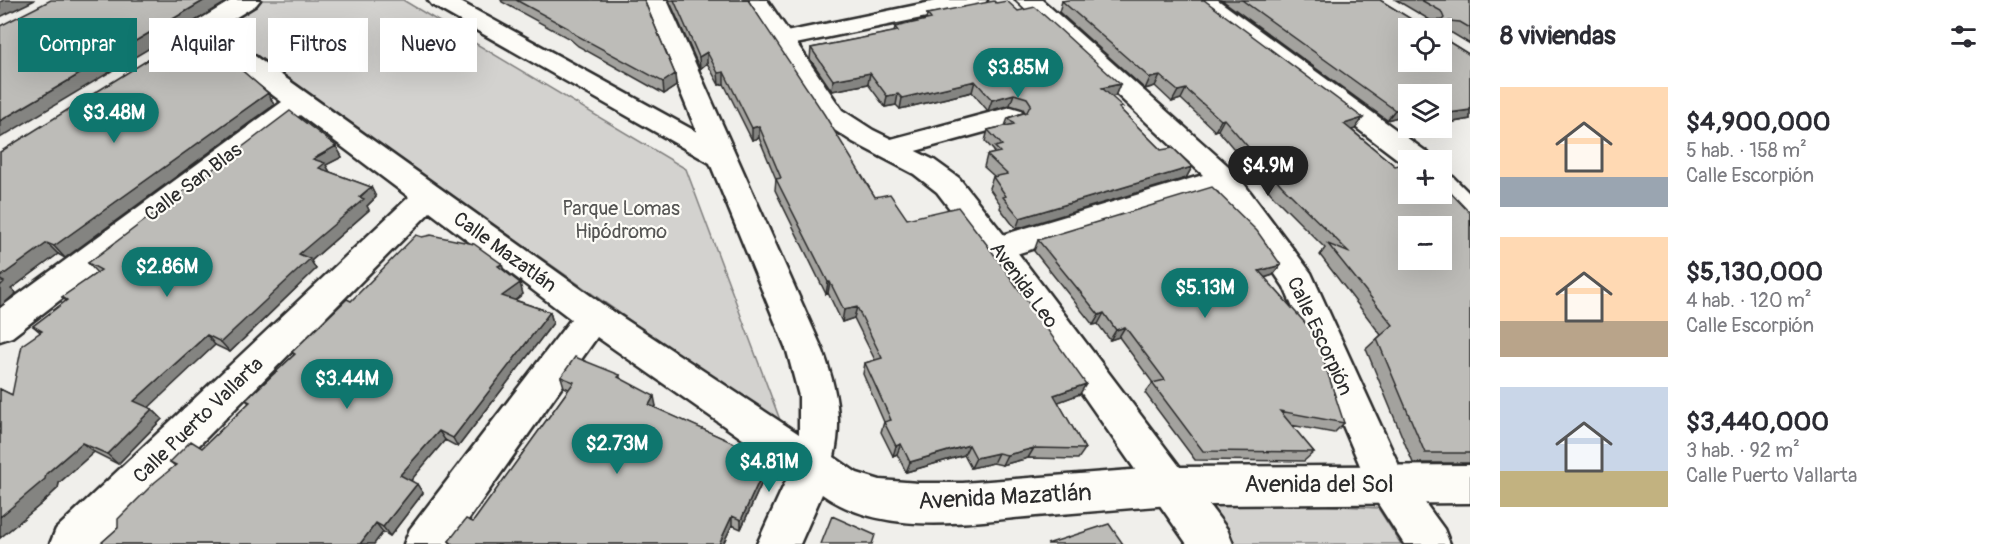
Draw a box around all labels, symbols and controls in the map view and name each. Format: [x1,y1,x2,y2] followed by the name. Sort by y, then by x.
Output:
[18,18,137,72] chip: Comprar
[149,18,256,72] chip: Alquilar
[268,18,368,72] chip: Filtros
[380,18,477,72] chip: Nuevo
[1398,18,1452,270] map controls
[1398,18,1452,72] button: locate
[1500,20,1616,52] text: 8 viviendas
[1947,20,1980,53] icon: filters
[969,48,1067,99] pin: $3.85M
[987,55,1049,80] text: $3.85M
[1398,84,1452,138] button: layers
[65,93,163,144] pin: $3.48M
[83,100,145,125] text: $3.48M
[1686,106,1831,138] text: $4,900,000
[1548,111,1620,183] icon: home
[139,137,247,227] street label: Calle San Blas
[1686,138,1807,163] text: 5 hab. · 158 m²
[1226,146,1310,197] pin: $4.9M
[1398,150,1452,204] button: +
[1242,153,1294,178] text: $4.9M
[1686,163,1814,188] text: Calle Escorpión
[562,196,680,244] park label: Parque Lomas Hipódromo
[448,206,562,298] street label: Calle Mazatlán
[1398,216,1452,270] button: −
[984,237,1064,333] street label: Avenida Leo
[118,247,216,298] pin: $2.86M
[136,254,198,279] text: $2.86M
[1686,256,1823,288] text: $5,130,000
[1548,261,1620,333] icon: home
[1156,268,1254,319] pin: $5.13M
[1282,273,1358,399] street label: Calle Escorpión
[1175,275,1235,300] text: $5.13M
[1686,288,1812,313] text: 4 hab. · 120 m²
[1686,313,1814,338] text: Calle Escorpión
[128,352,268,488] street label: Calle Puerto Vallarta
[298,359,396,410] pin: $3.44M
[315,366,379,391] text: $3.44M
[1686,406,1829,438] text: $3,440,000
[1548,411,1620,483] icon: home
[568,424,666,475] pin: $2.73M
[586,431,648,456] text: $2.73M
[1686,438,1800,463] text: 3 hab. · 92 m²
[720,442,818,493] pin: $4.81M
[739,449,799,474] text: $4.81M
[1686,463,1857,488] text: Calle Puerto Vallarta
[1244,470,1394,499] street label: Avenida del Sol
[917,478,1093,516] street label: Avenida Mazatlán

